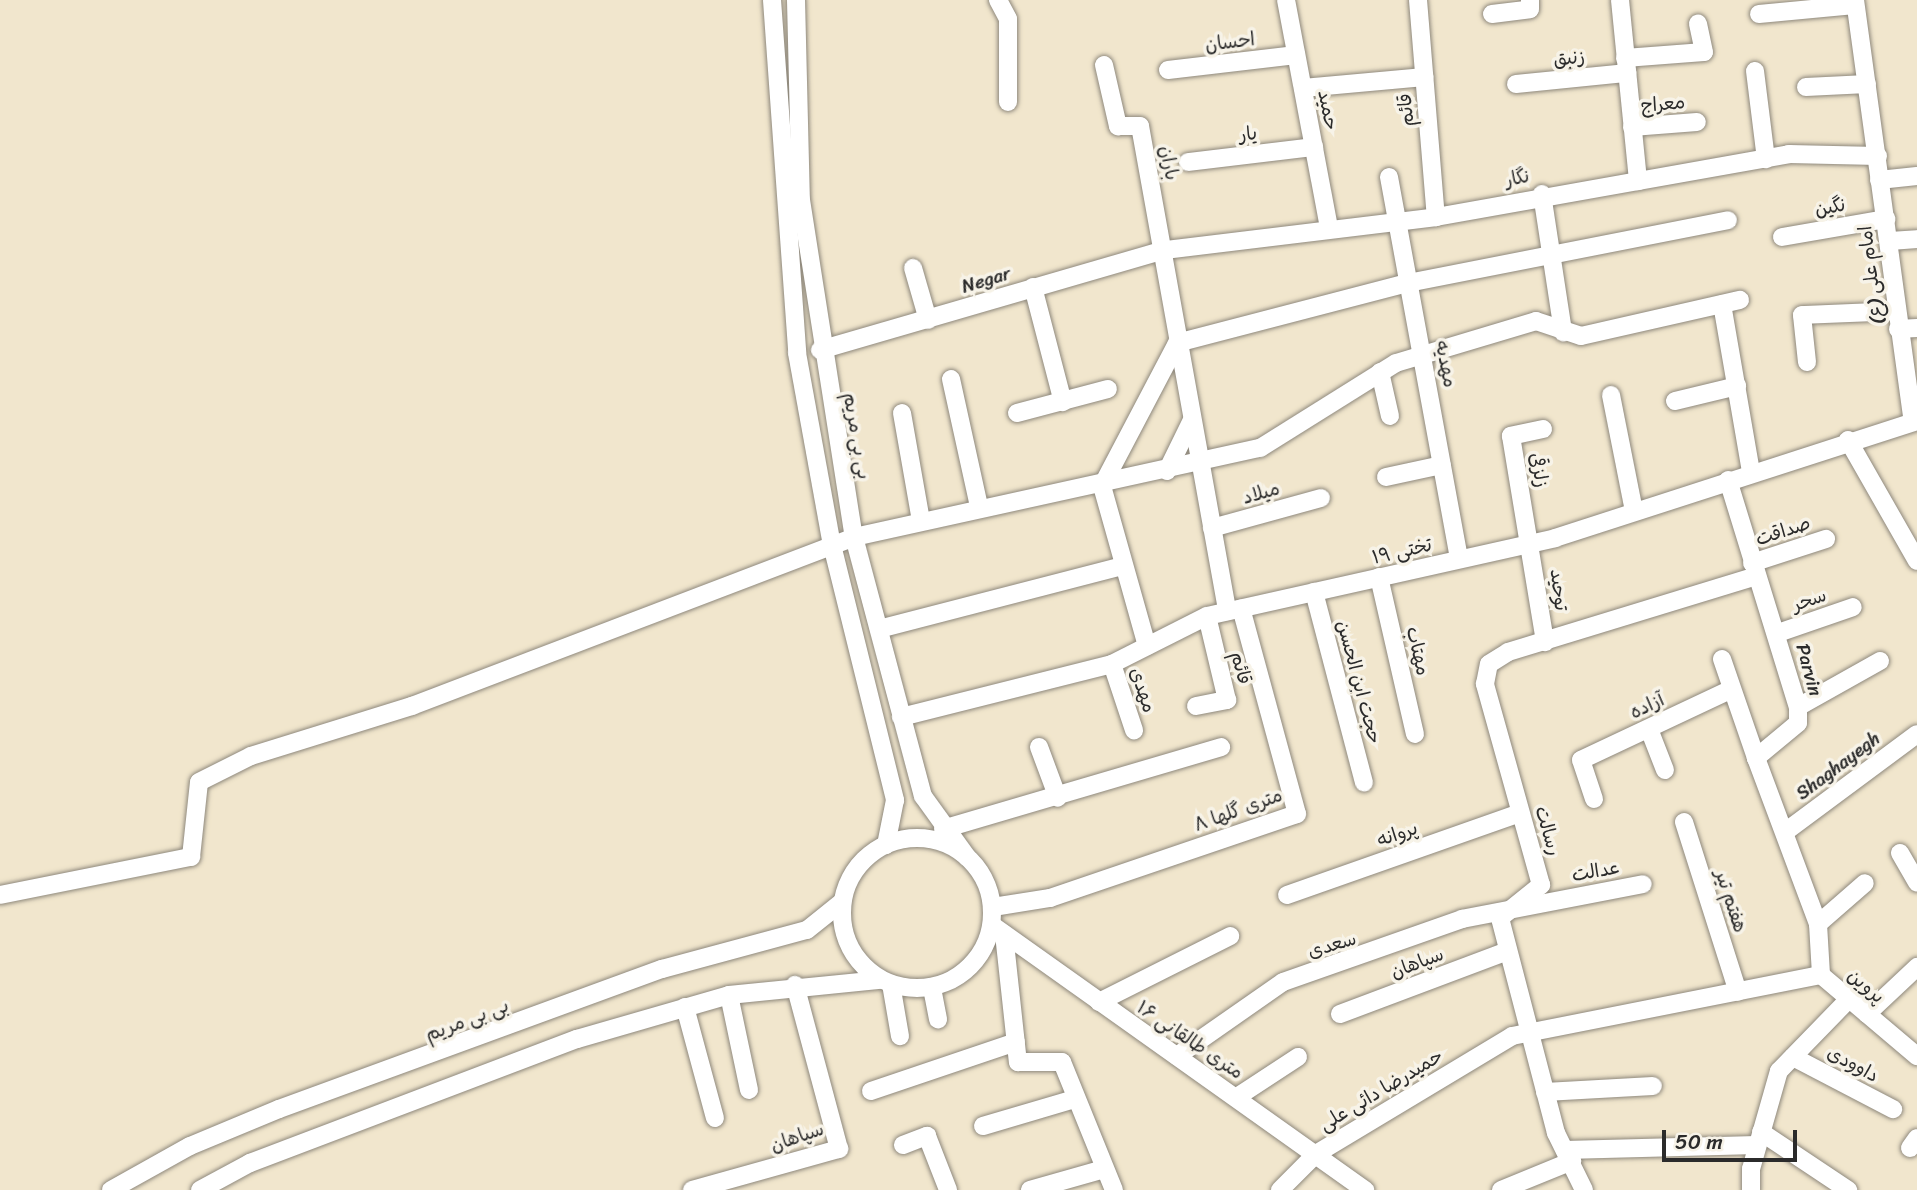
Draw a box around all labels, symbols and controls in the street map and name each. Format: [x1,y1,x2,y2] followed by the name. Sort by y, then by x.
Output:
[1204,28,1256,56] street label: احسان
[1552,45,1586,71] street label: زنبق
[1313,88,1343,132] street label: حمید
[1640,91,1686,117] street label: معراج
[1393,93,1419,127] street label: قائم
[1238,122,1258,146] street label: یار
[1154,144,1184,182] street label: باران
[1503,164,1531,192] street label: نگار
[1813,193,1847,221] street label: نگین
[1854,224,1888,326] street label: امام علی (ع)
[959,262,1013,298] street label: Negar
[1430,339,1462,389] street label: مهدیه
[838,391,876,481] street label: بی بی مریم
[1524,451,1554,489] street label: زلزقی
[1240,477,1282,509] street label: میلاد
[1753,511,1813,551] street label: صداقت
[1370,533,1434,569] street label: تختی ۱۹
[1545,568,1573,612] street label: توحید
[1789,584,1829,616] street label: سحر
[1332,618,1386,746] street label: حجت ابن الحسن
[1401,624,1435,678] street label: مهتاب
[1791,641,1827,699] street label: Parvin
[1226,649,1256,687] street label: قائم
[1125,665,1161,715] street label: مهدی
[1626,688,1668,724] street label: آزاده
[1792,727,1884,805] street label: Shaghayegh
[1191,783,1285,837] street label: ۸ متری گلها
[1530,803,1566,859] street label: رسالت
[1373,816,1421,852] street label: پروانه
[1570,856,1622,886] street label: عدالت
[1710,867,1752,935] street label: هفتم تیر
[1305,927,1359,963] street label: سعدی
[1387,942,1447,984] street label: سپاهان
[1843,964,1889,1008] street label: پروین
[422,994,512,1046] street label: بی بی مریم
[1132,996,1248,1084] street label: ۱۶ متری طالقانی
[1823,1041,1883,1087] street label: داوودی
[1315,1044,1447,1136] street label: حمیدرضا دائی علی
[1665,1116,1800,1160] scale bar
[767,1117,827,1157] street label: سپاهان
[1675,1123,1723,1161] text: 50 m

